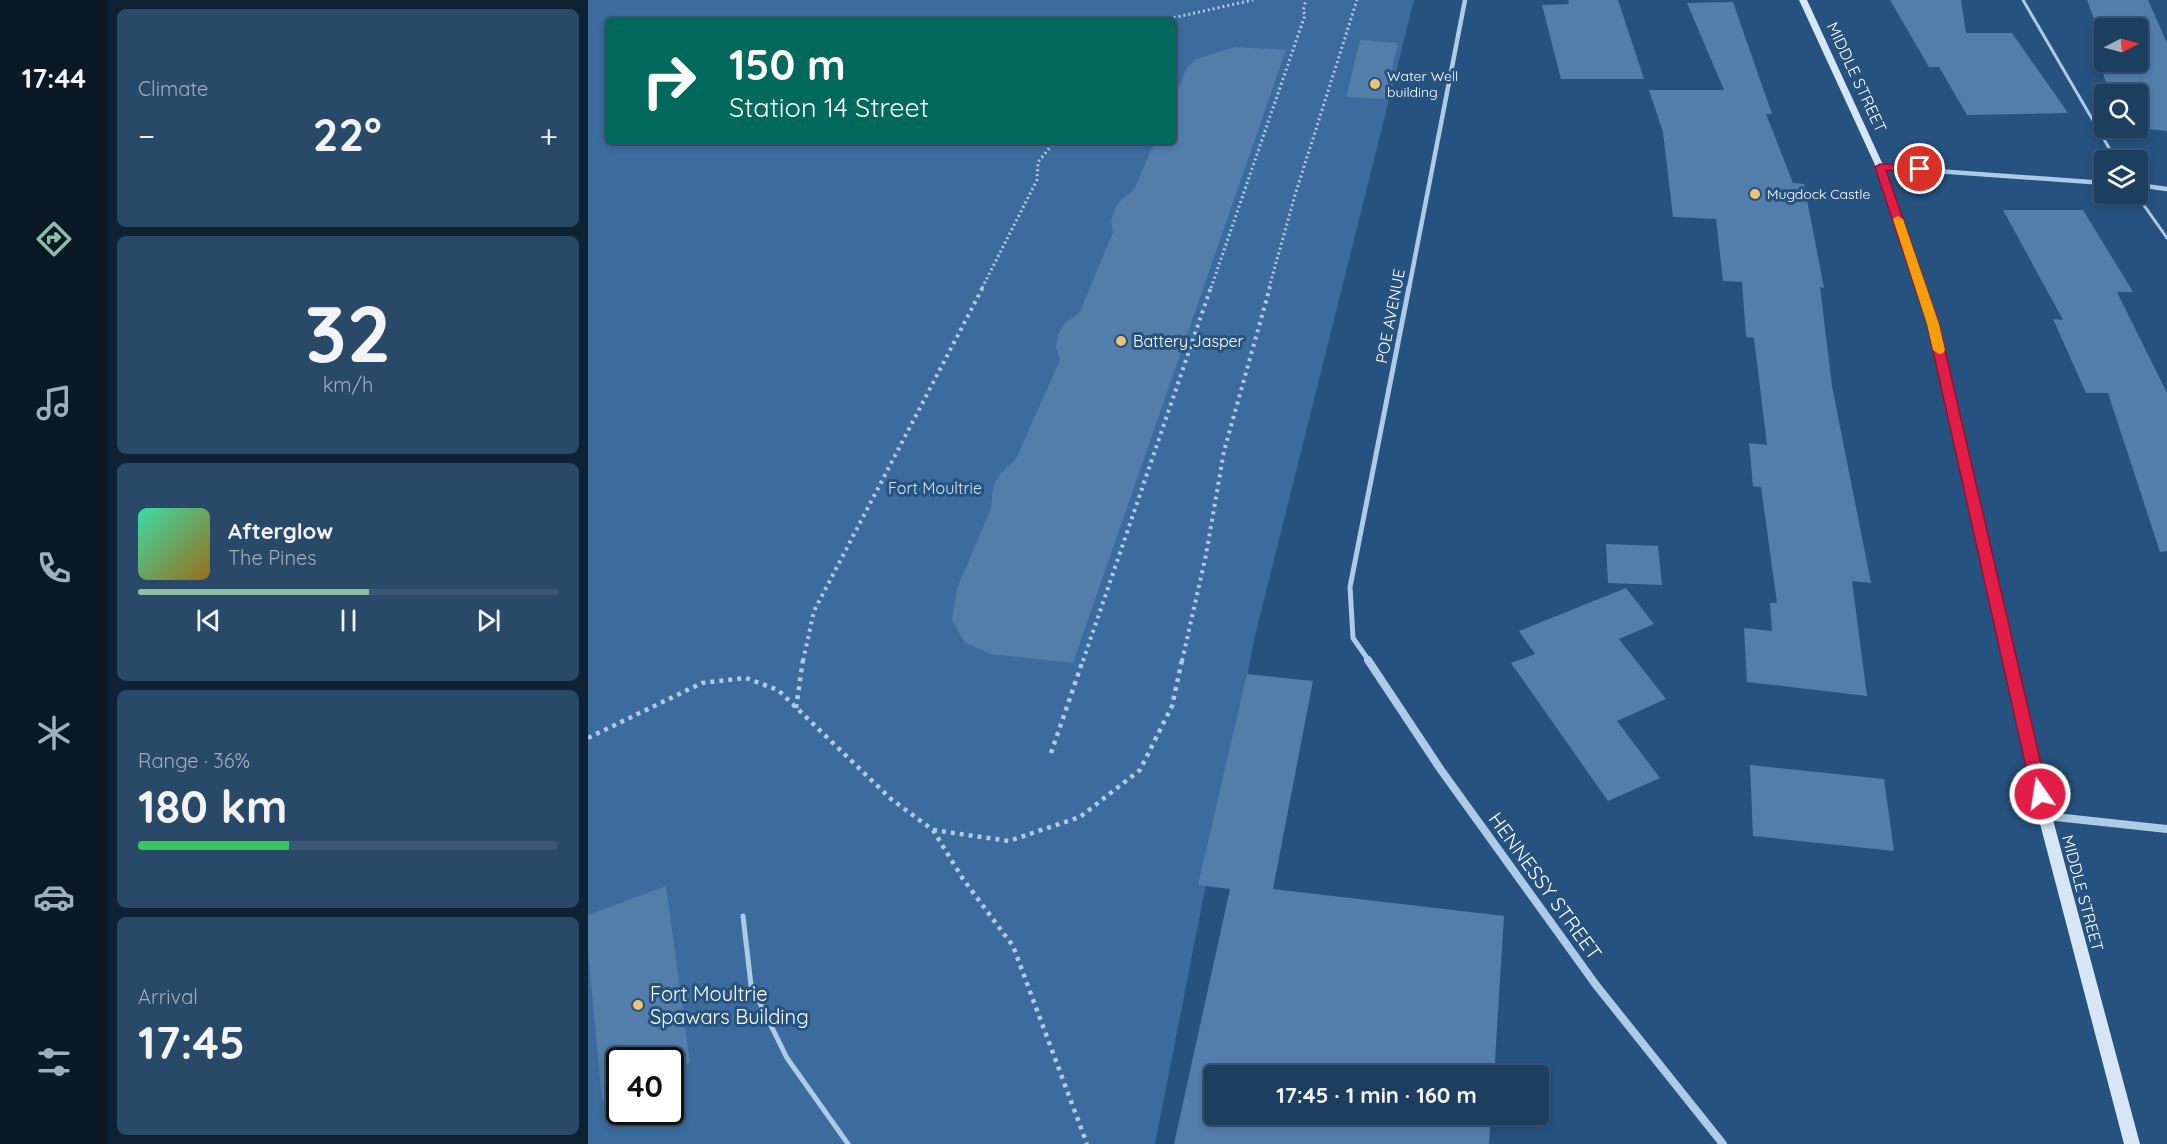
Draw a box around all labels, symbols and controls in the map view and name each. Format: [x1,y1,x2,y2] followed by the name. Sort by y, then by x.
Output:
[2094,18,2148,72] north arrow
[2094,18,2148,204] map controls
[1823,19,1891,136] street label: MIDDLE STREET
[729,38,846,91] text: 150 m
[630,42,708,120] icon: right
[22,61,86,95] text: 17:44
[1387,67,1458,101] place label: Water Well building
[138,76,208,101] text: Climate
[1368,77,1382,91] marker: Water Well building
[2094,84,2148,138] button: search
[729,90,929,124] text: Station 14 Street
[313,106,382,162] text: 22°
[138,115,155,156] text: −
[539,115,558,156] text: +
[1894,143,1945,194] pin
[2094,150,2148,204] button: layers
[1903,152,1936,185] icon: arrive
[1767,185,1870,203] place label: Mugdock Castle
[1748,187,1762,201] marker: Mugdock Castle
[33,218,75,260] icon: directions
[1371,267,1409,365] street label: POE AVENUE
[305,284,391,382] text: 32
[1133,331,1244,351] place label: Battery Jasper
[1114,334,1128,348] marker: Battery Jasper
[323,372,373,397] text: km/h
[33,382,75,424] icon: music
[888,478,982,498] park label: Fort Moultrie
[228,517,333,545] text: Afterglow
[228,545,317,570] text: The Pines
[33,547,75,589] icon: phone
[192,604,225,637] icon: previous
[332,604,365,637] icon: pause
[472,604,505,637] icon: next
[33,712,75,754] icon: climate
[138,748,250,773] text: Range · 36%
[2008,762,2072,826] position arrow
[138,778,288,834] text: 180 km
[1483,807,1607,964] street label: HENNESSY STREET
[2058,833,2108,954] street label: MIDDLE STREET
[33,876,75,918] icon: car
[650,981,809,1029] place label: Fort Moultrie Spawars Building
[138,984,198,1009] text: Arrival
[631,998,645,1012] marker: Fort Moultrie Spawars Building
[138,1014,245,1070] text: 17:45
[33,1041,75,1083] icon: filters
[606,1047,684,1125] speed limit sign: 40
[1276,1081,1477,1109] text: 17:45 · 1 min · 160 m

